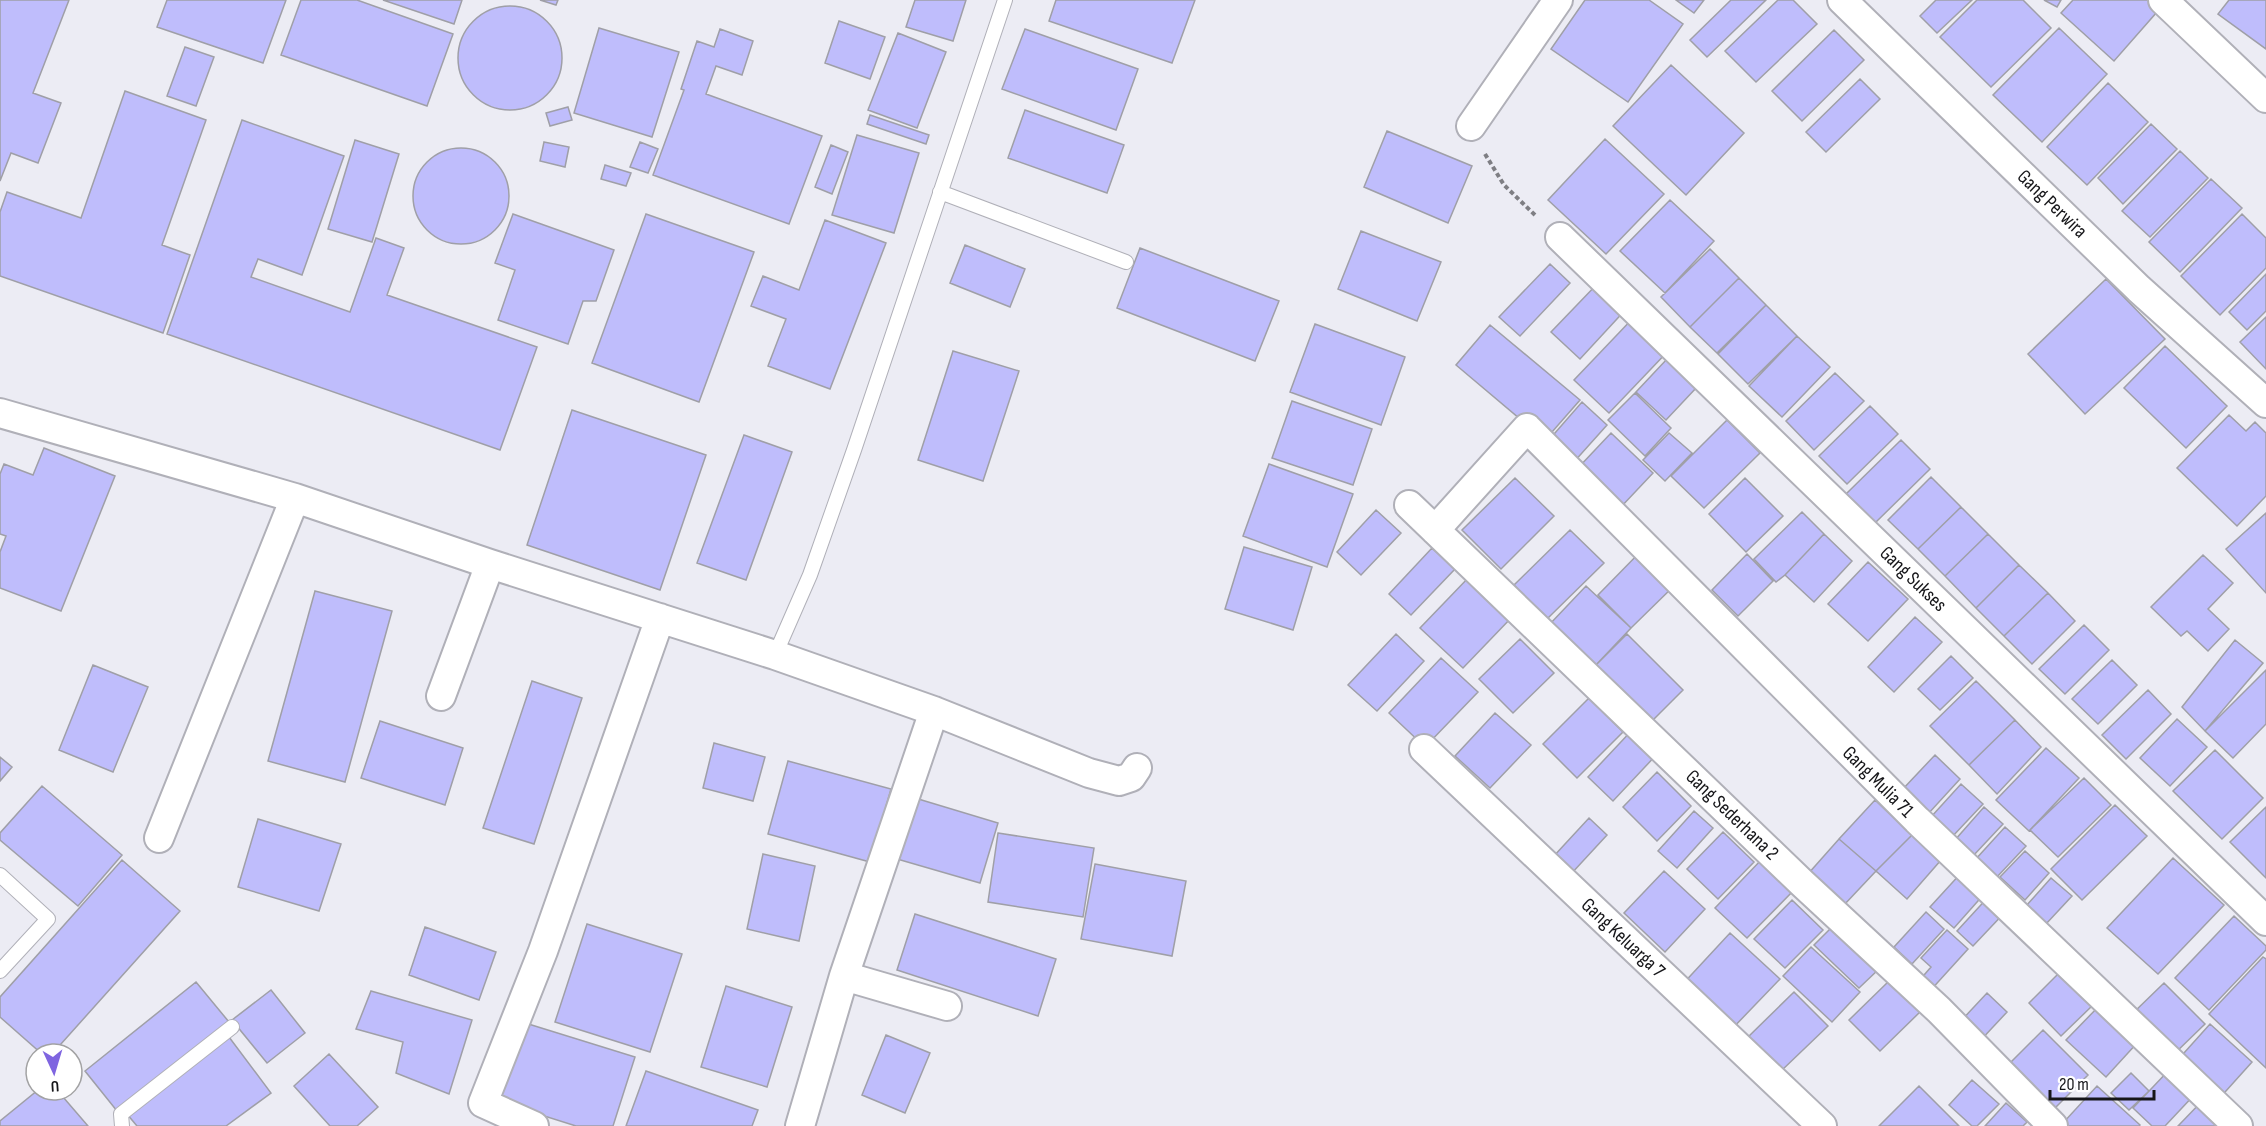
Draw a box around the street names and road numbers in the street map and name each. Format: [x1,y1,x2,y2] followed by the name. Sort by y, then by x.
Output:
[2012,165,2092,243] street label: Gang Perwira
[1874,541,1952,617] street label: Gang Sukses
[1837,741,1919,823] street label: Gang Mulia 71
[1681,765,1783,865] street label: Gang Sederhana 2
[1576,893,1670,983] street label: Gang Keluarga 7

